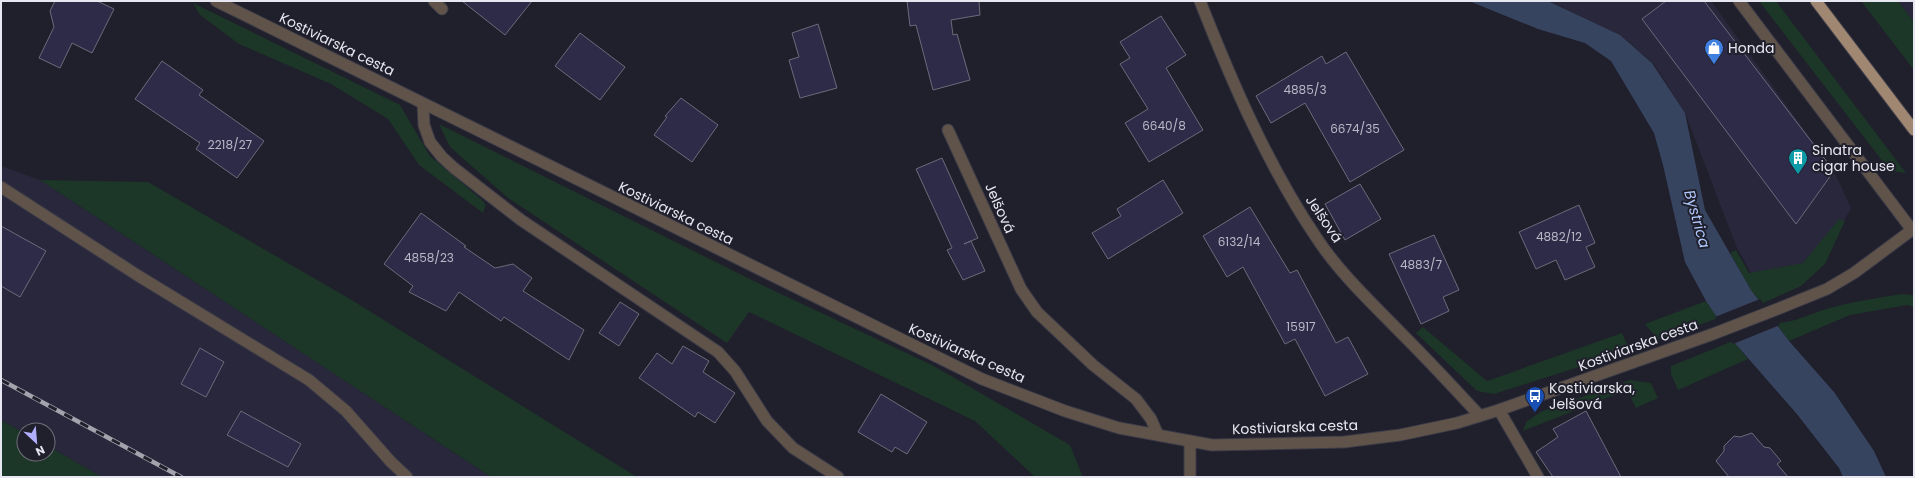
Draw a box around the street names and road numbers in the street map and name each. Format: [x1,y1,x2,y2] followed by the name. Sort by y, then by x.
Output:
[276,7,398,81] street label: Kostiviarska cesta
[615,176,737,250] street label: Kostiviarska cesta
[980,180,1020,236] street label: Jelšová
[1301,191,1347,247] street label: Jelšová
[1575,314,1701,376] street label: Kostiviarska cesta
[905,318,1029,388] street label: Kostiviarska cesta
[1232,415,1358,439] street label: Kostiviarska cesta

